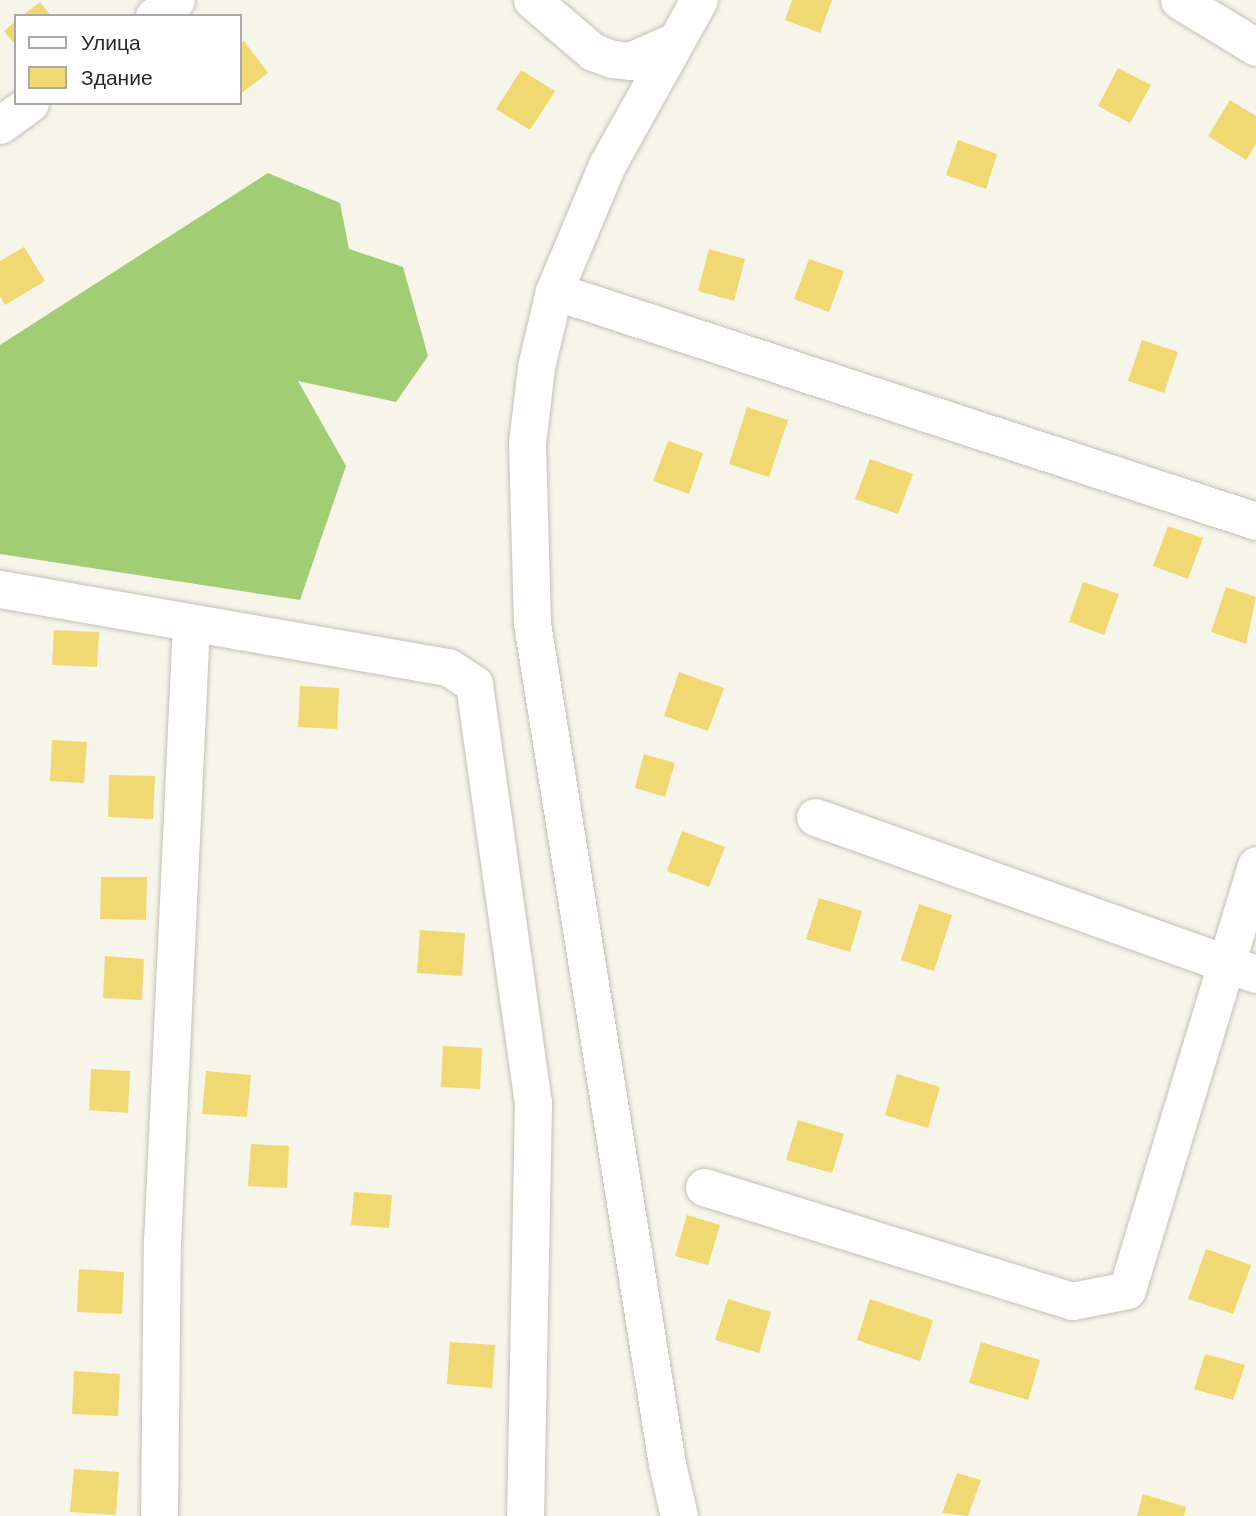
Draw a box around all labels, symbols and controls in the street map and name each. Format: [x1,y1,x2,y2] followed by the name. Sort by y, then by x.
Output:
[14,14,242,105] legend
[81,29,141,57] text: Улица
[81,64,153,92] text: Здание

